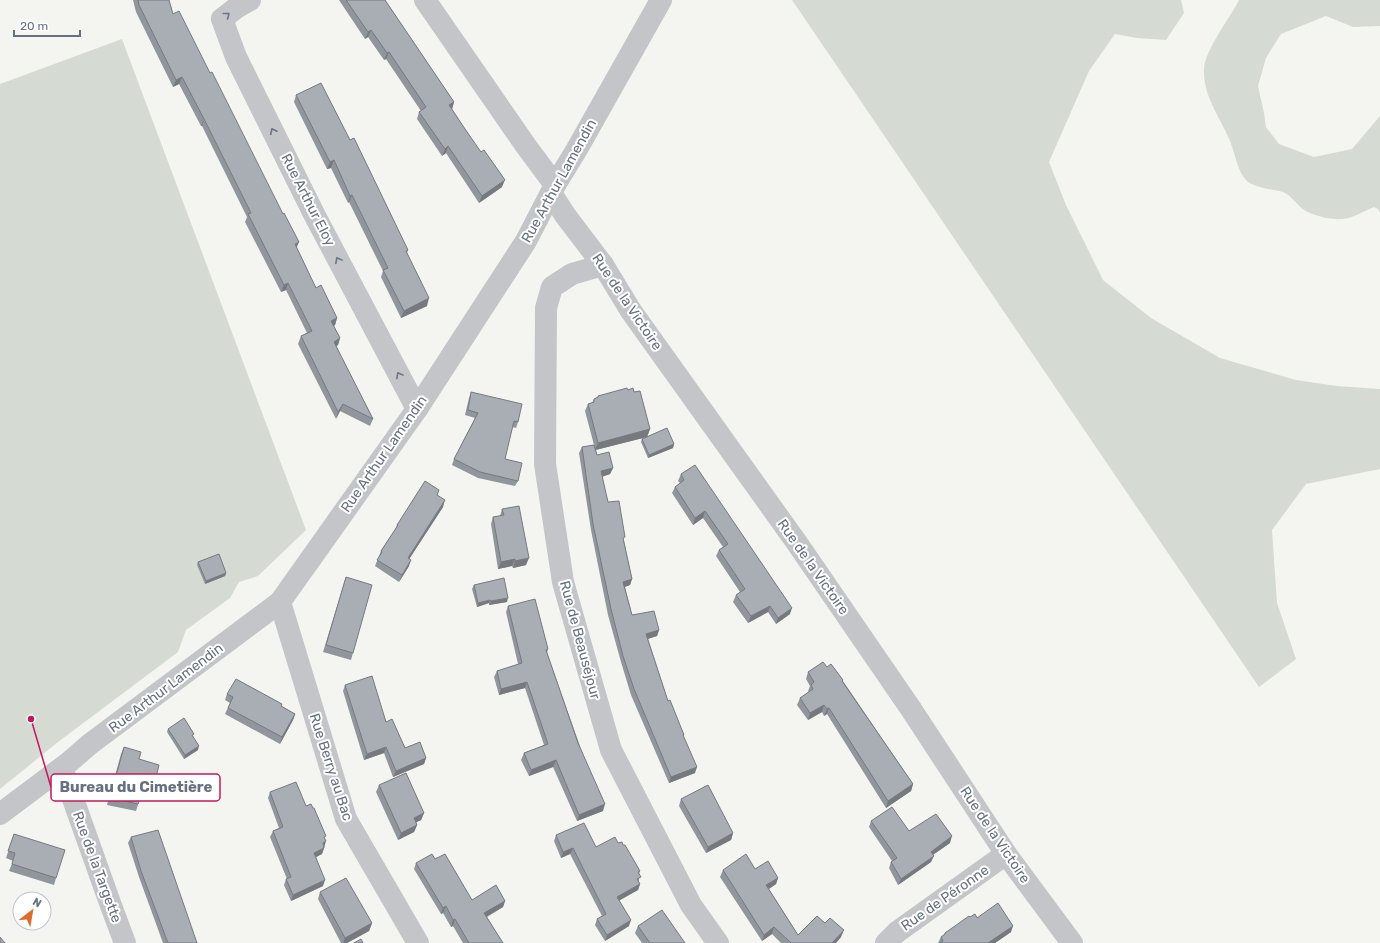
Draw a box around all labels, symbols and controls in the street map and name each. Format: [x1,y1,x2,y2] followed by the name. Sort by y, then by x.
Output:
[14,12,80,38] scale bar
[222,13,230,20] one-way arrow
[20,19,48,33] text: 20 m
[518,116,600,246] street label: Rue Arthur Lamendin
[270,128,278,135] one-way arrow
[277,151,339,249] street label: Rue Arthur Eloy
[588,250,666,354] street label: Rue de la Victoire
[335,256,343,264] one-way arrow
[396,372,403,379] one-way arrow
[337,392,431,516] street label: Rue Arthur Lamendin
[774,516,852,618] street label: Rue de la Victoire
[556,579,604,702] street label: Rue de Beauséjour
[106,639,226,737] street label: Rue Arthur Lamendin
[306,711,356,823] street label: Rue Berry au Bac
[51,774,220,801] callout: Bureau du Cimetière
[59,778,213,796] text: Bureau du Cimetière
[956,783,1034,887] street label: Rue de la Victoire
[69,809,125,925] street label: Rue de la Targette
[898,861,992,935] street label: Rue de Péronne
[12,891,52,931] north arrow
[30,895,44,911] text: N

